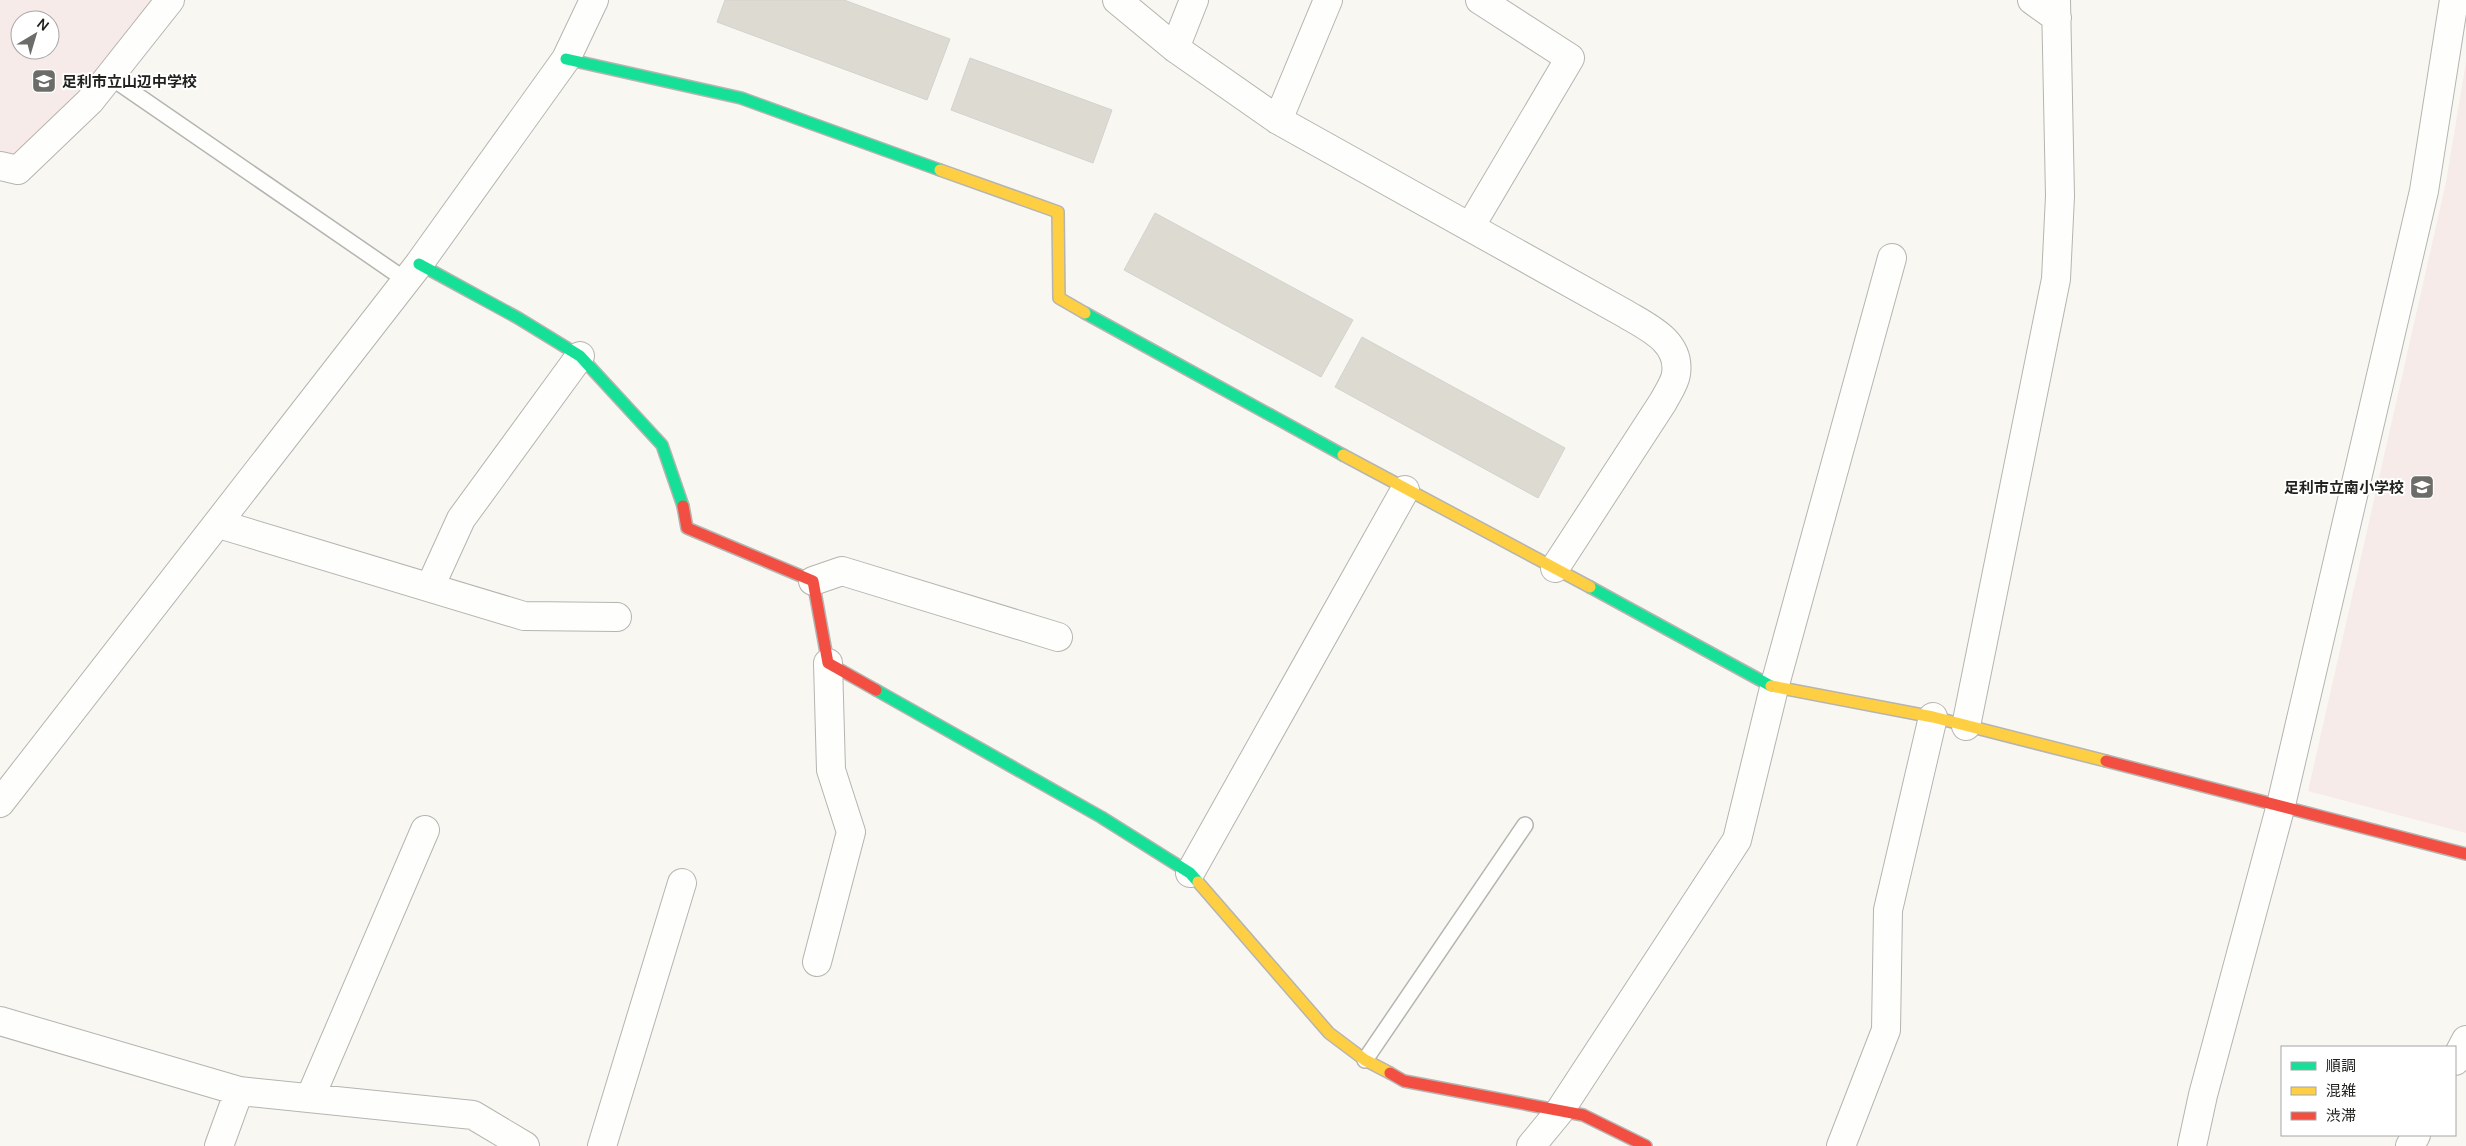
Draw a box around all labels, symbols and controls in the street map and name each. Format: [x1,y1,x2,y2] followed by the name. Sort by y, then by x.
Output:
[10,10,60,60] north arrow
[33,14,53,35] text: N
[31,68,57,94] school or university icon: 足利市立山辺中学校
[62,71,197,92] place label: 足利市立山辺中学校
[2409,474,2435,500] school or university icon: 足利市立南小学校
[2284,477,2404,498] place label: 足利市立南小学校
[2281,1046,2456,1136] legend
[2326,1055,2356,1076] text: 順調
[2326,1080,2356,1101] text: 混雑
[2326,1105,2356,1126] text: 渋滞

